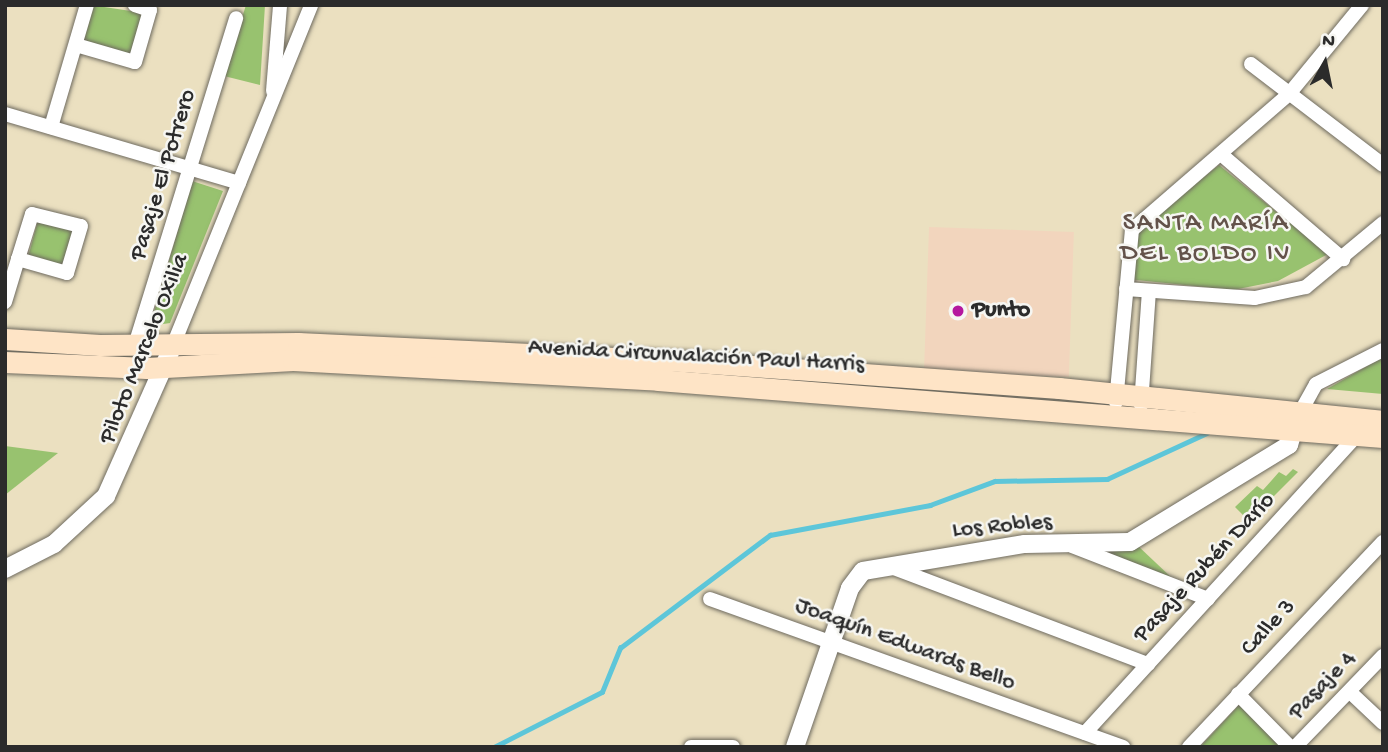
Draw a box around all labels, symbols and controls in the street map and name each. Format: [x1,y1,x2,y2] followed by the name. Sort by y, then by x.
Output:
[1290,28,1360,98] north arrow
[1320,29,1336,54] text: N
[124,86,204,264] street label: Pasaje El Potrero
[1122,209,1290,270] district label: SANTA MARÍA DEL BOLDO IV
[94,250,196,448] street label: Piloto Marcelo Oxilia
[972,297,1030,325] place label: Punto
[950,303,966,319] marker: Punto
[527,334,865,380] street label: Avenida Circunvalación Paul Harris
[1128,487,1282,649] street label: Pasaje Rubén Darío
[951,508,1053,546] street label: Los Robles
[791,592,1019,698] street label: Joaquín Edwards Bello
[1235,594,1303,662] street label: Calle 3
[1283,645,1363,727] street label: Pasaje 4

